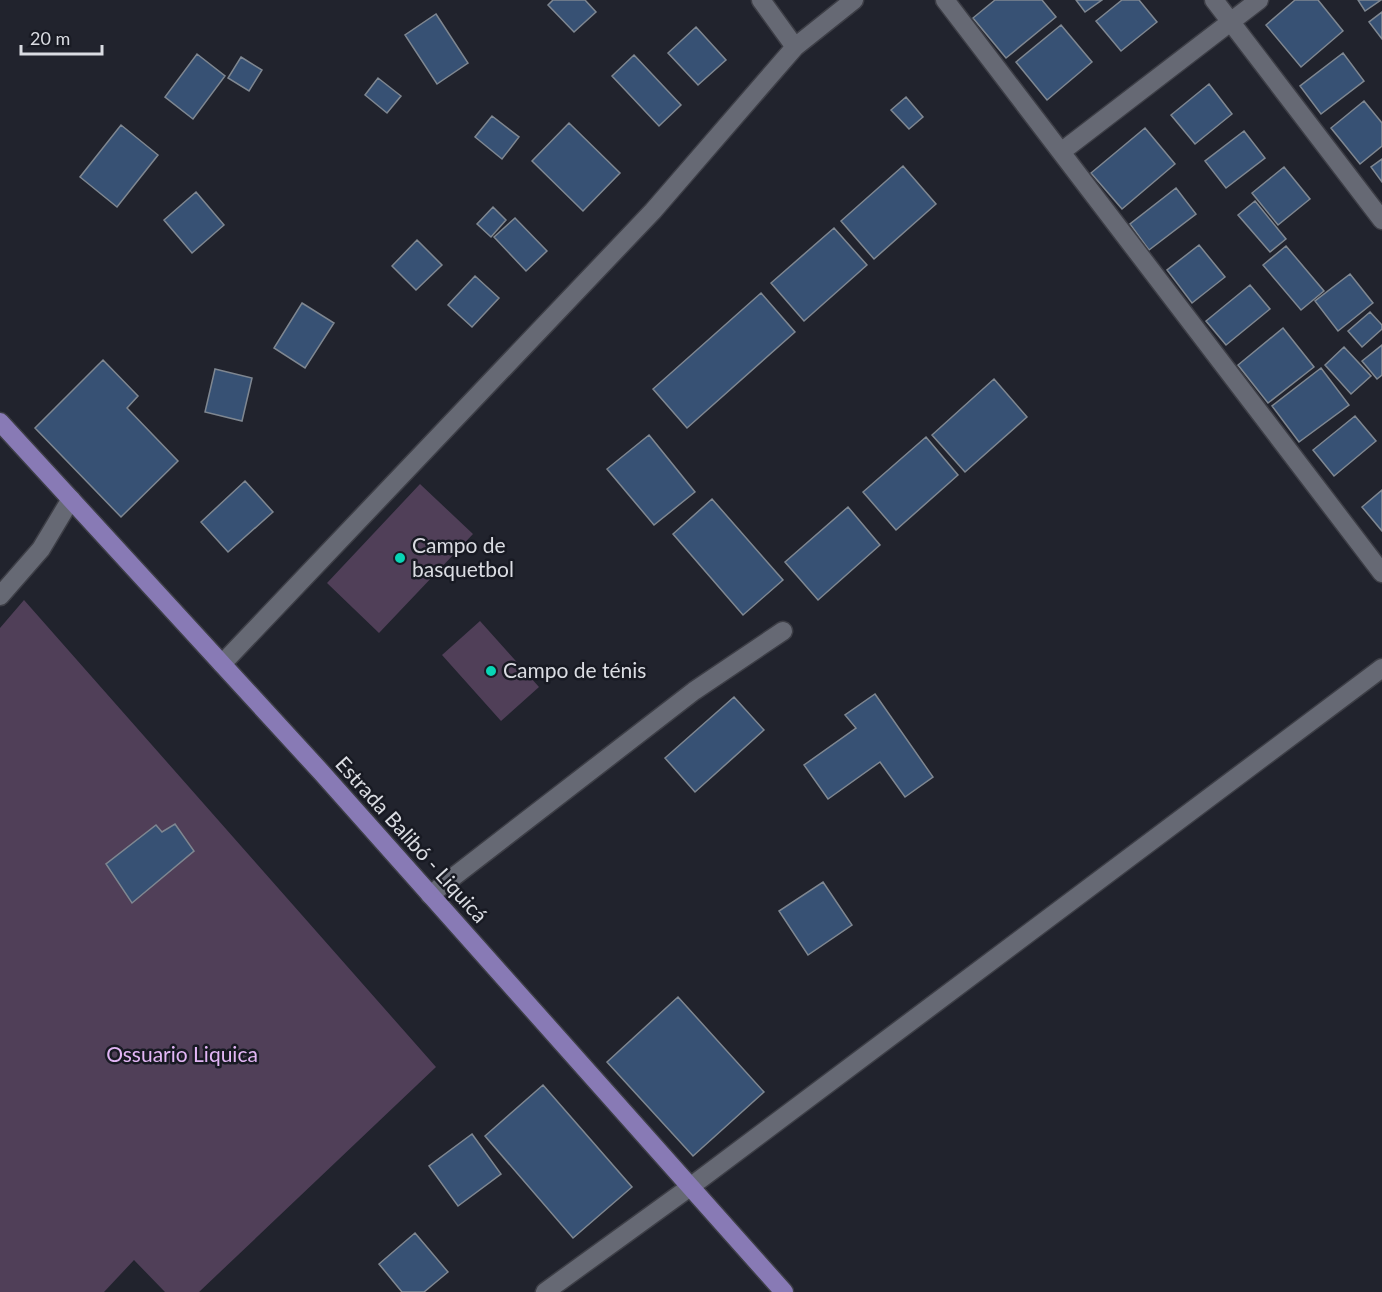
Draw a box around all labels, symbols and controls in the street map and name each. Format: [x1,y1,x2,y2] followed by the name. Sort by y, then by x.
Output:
[21,18,102,56] scale bar
[30,27,70,49] text: 20 m
[412,532,514,581] place label: Campo de basquetbol
[393,551,407,565] marker: Campo de basquetbol
[503,657,646,682] place label: Campo de ténis
[484,664,498,678] marker: Campo de ténis
[331,751,493,927] street label: Estrada Balibó - Liquicá
[106,1041,258,1066] park label: Ossuario Liquica

